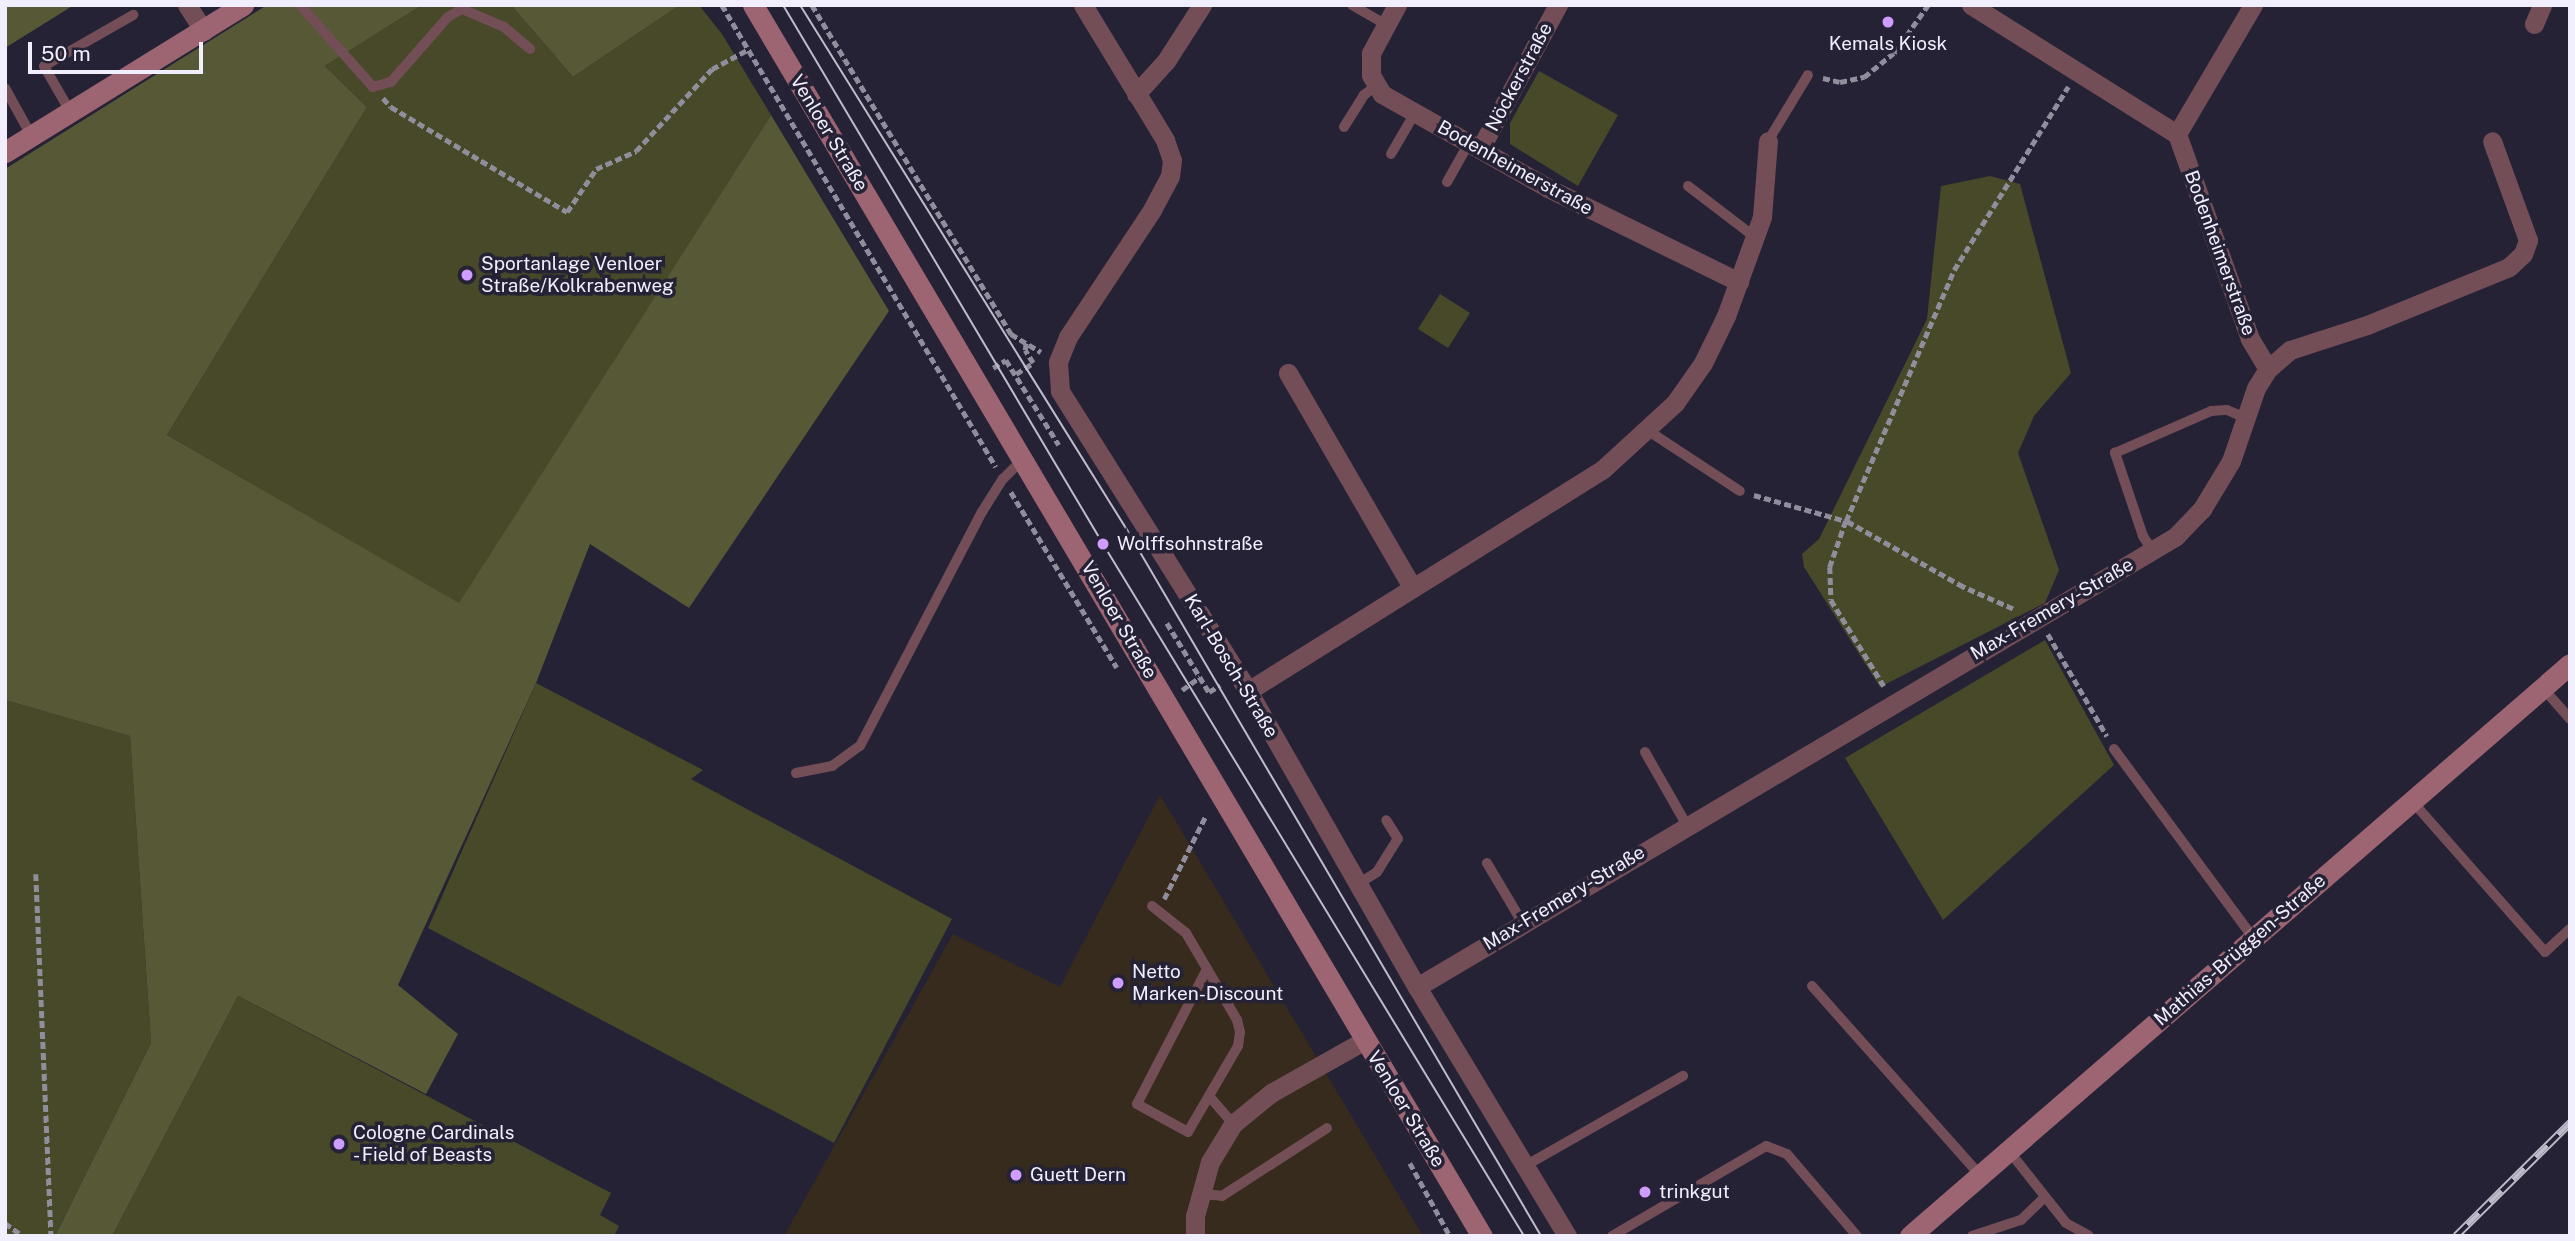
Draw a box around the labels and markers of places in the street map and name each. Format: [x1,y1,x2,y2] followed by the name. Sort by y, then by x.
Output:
[1880,14,1896,30] marker: Kemals Kiosk
[1829,33,1947,55] place label: Kemals Kiosk
[481,253,674,297] place label: Sportanlage Venloer Straße/Kolkrabenweg
[459,267,475,283] marker: Sportanlage Venloer Straße/Kolkrabenweg
[1117,533,1263,555] place label: Wolffsohnstraße
[1095,536,1111,552] marker: Wolffsohnstraße
[1132,961,1283,1005] place label: Netto Marken-Discount
[1110,975,1126,991] marker: Netto Marken-Discount
[353,1122,514,1166] place label: Cologne Cardinals - Field of Beasts
[331,1136,347,1152] marker: Cologne Cardinals - Field of Beasts
[1030,1164,1126,1186] place label: Guett Dern
[1008,1167,1024,1183] marker: Guett Dern
[1659,1181,1730,1203] place label: trinkgut
[1637,1184,1653,1200] marker: trinkgut

